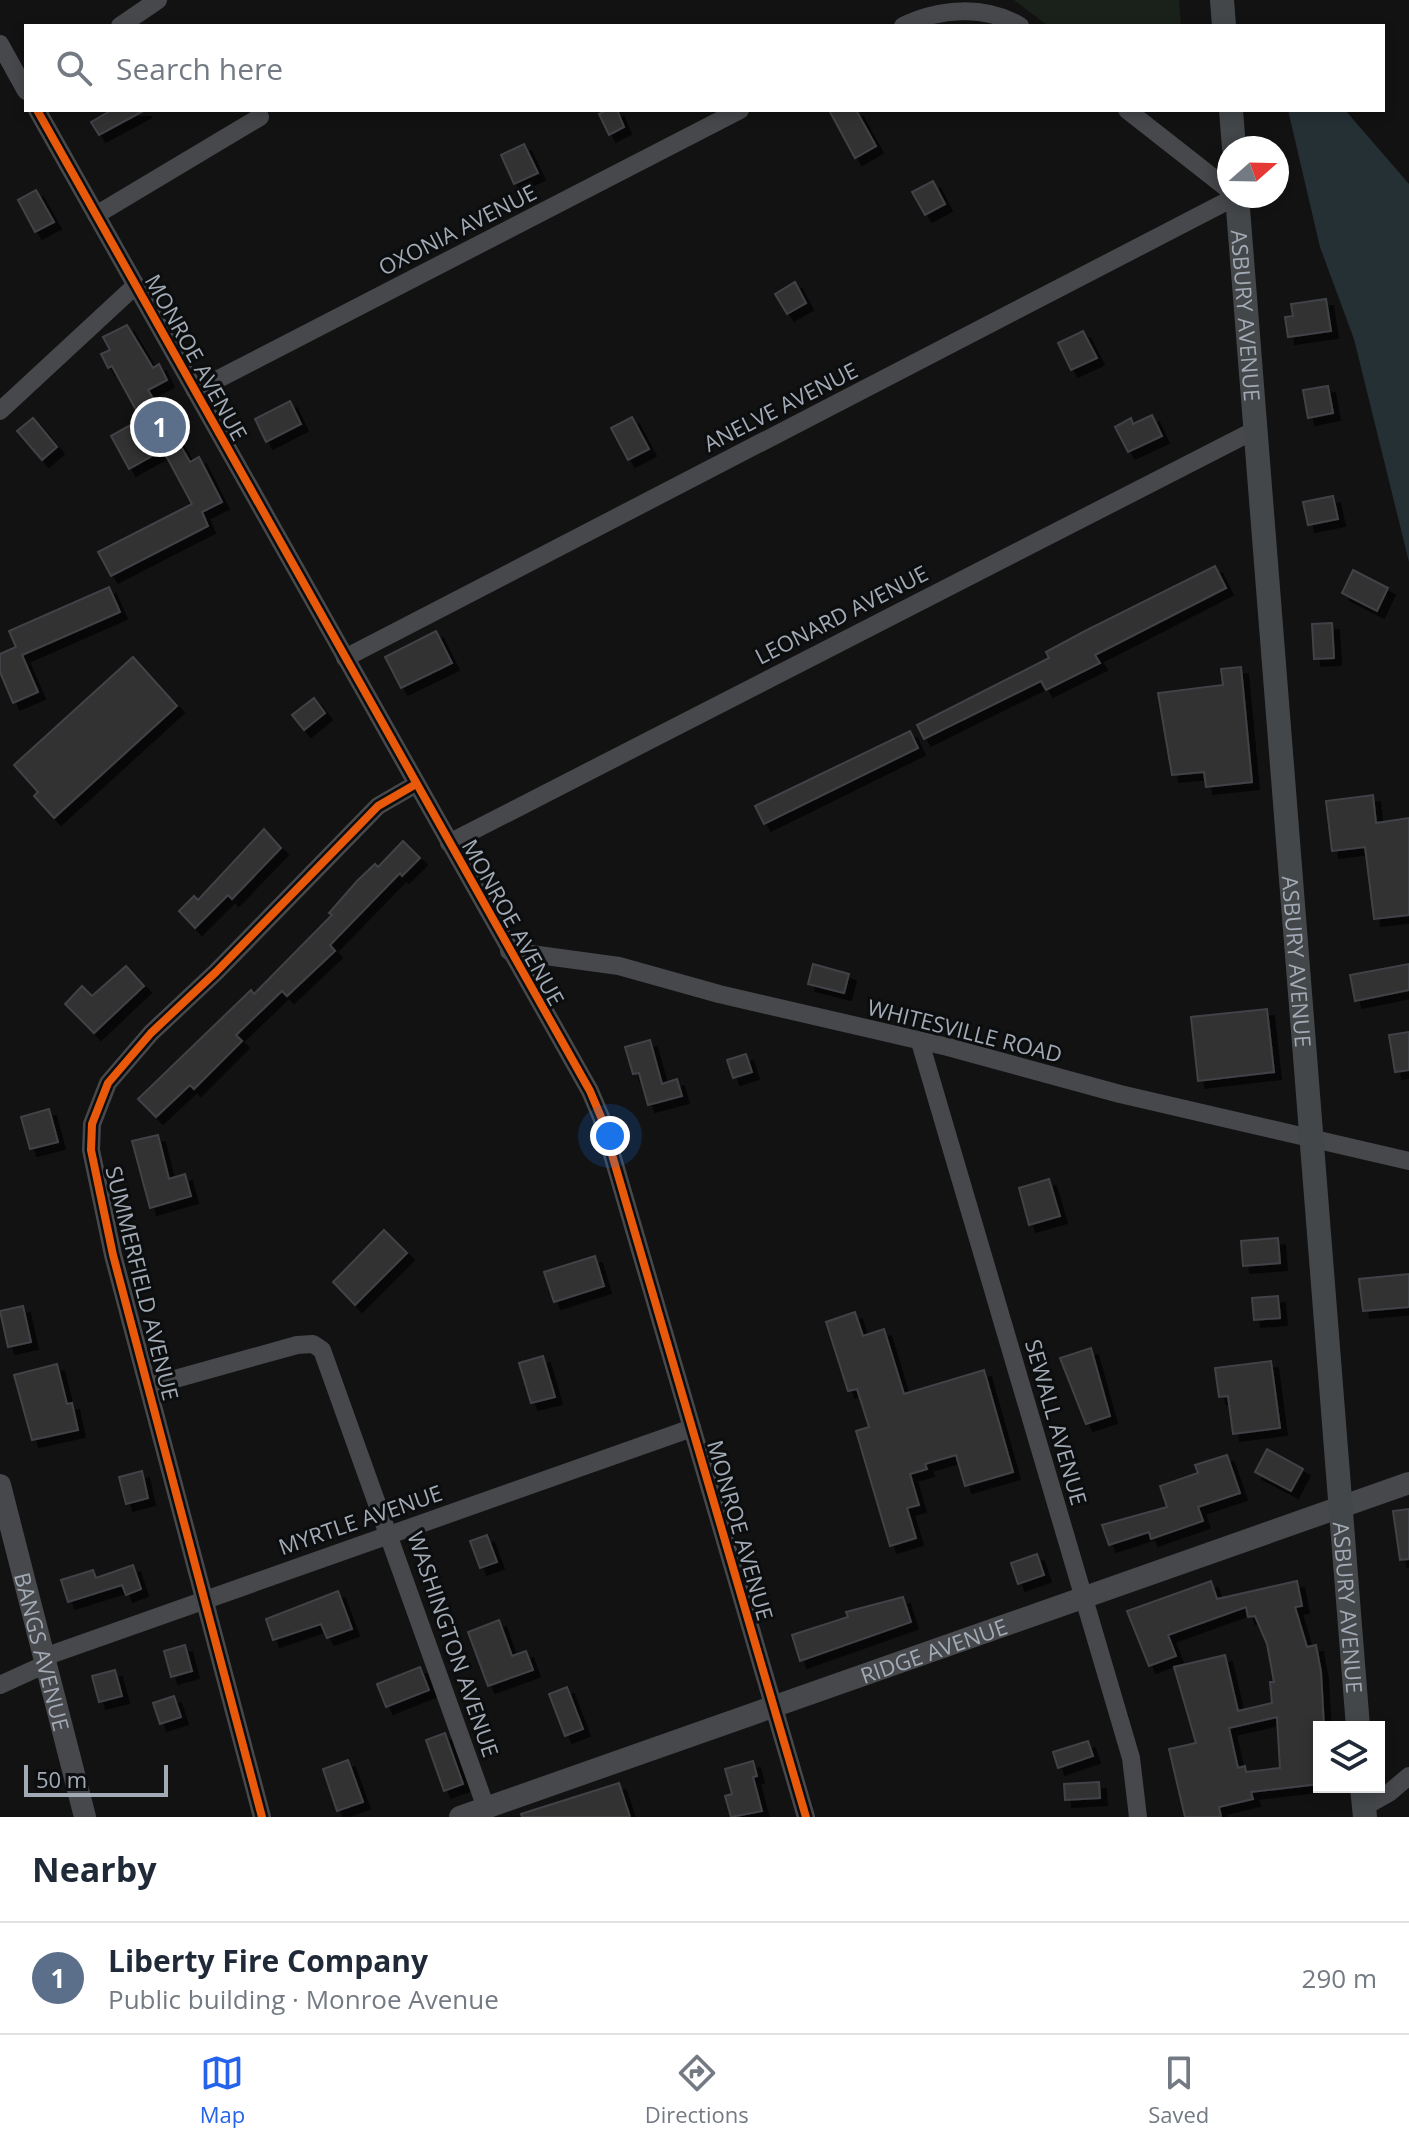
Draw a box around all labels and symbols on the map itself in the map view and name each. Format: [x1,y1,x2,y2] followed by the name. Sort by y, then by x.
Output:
[1217,136,1289,208] north arrow
[373,176,541,282] street label: OXONIA AVENUE
[1225,229,1268,403] street label: ASBURY AVENUE
[139,268,255,446] street label: MONROE AVENUE
[698,354,862,458] street label: ANELVE AVENUE
[134,397,186,457] pin: 1
[749,557,933,671] street label: LEONARD AVENUE
[456,833,572,1011] street label: MONROE AVENUE
[1276,875,1319,1049] street label: ASBURY AVENUE
[864,991,1066,1069] street label: WHITESVILLE ROAD
[590,1116,630,1156] your location
[99,1163,187,1403] street label: SUMMERFIELD AVENUE
[1019,1336,1095,1508] street label: SEWALL AVENUE
[701,1436,781,1624] street label: MONROE AVENUE
[274,1477,446,1561] street label: MYRTLE AVENUE
[1327,1521,1370,1695] street label: ASBURY AVENUE
[401,1527,507,1761] street label: WASHINGTON AVENUE
[8,1569,77,1734] street label: BANGS AVENUE
[856,1611,1011,1690] street label: RIDGE AVENUE
[24,1761,168,1797] scale bar

